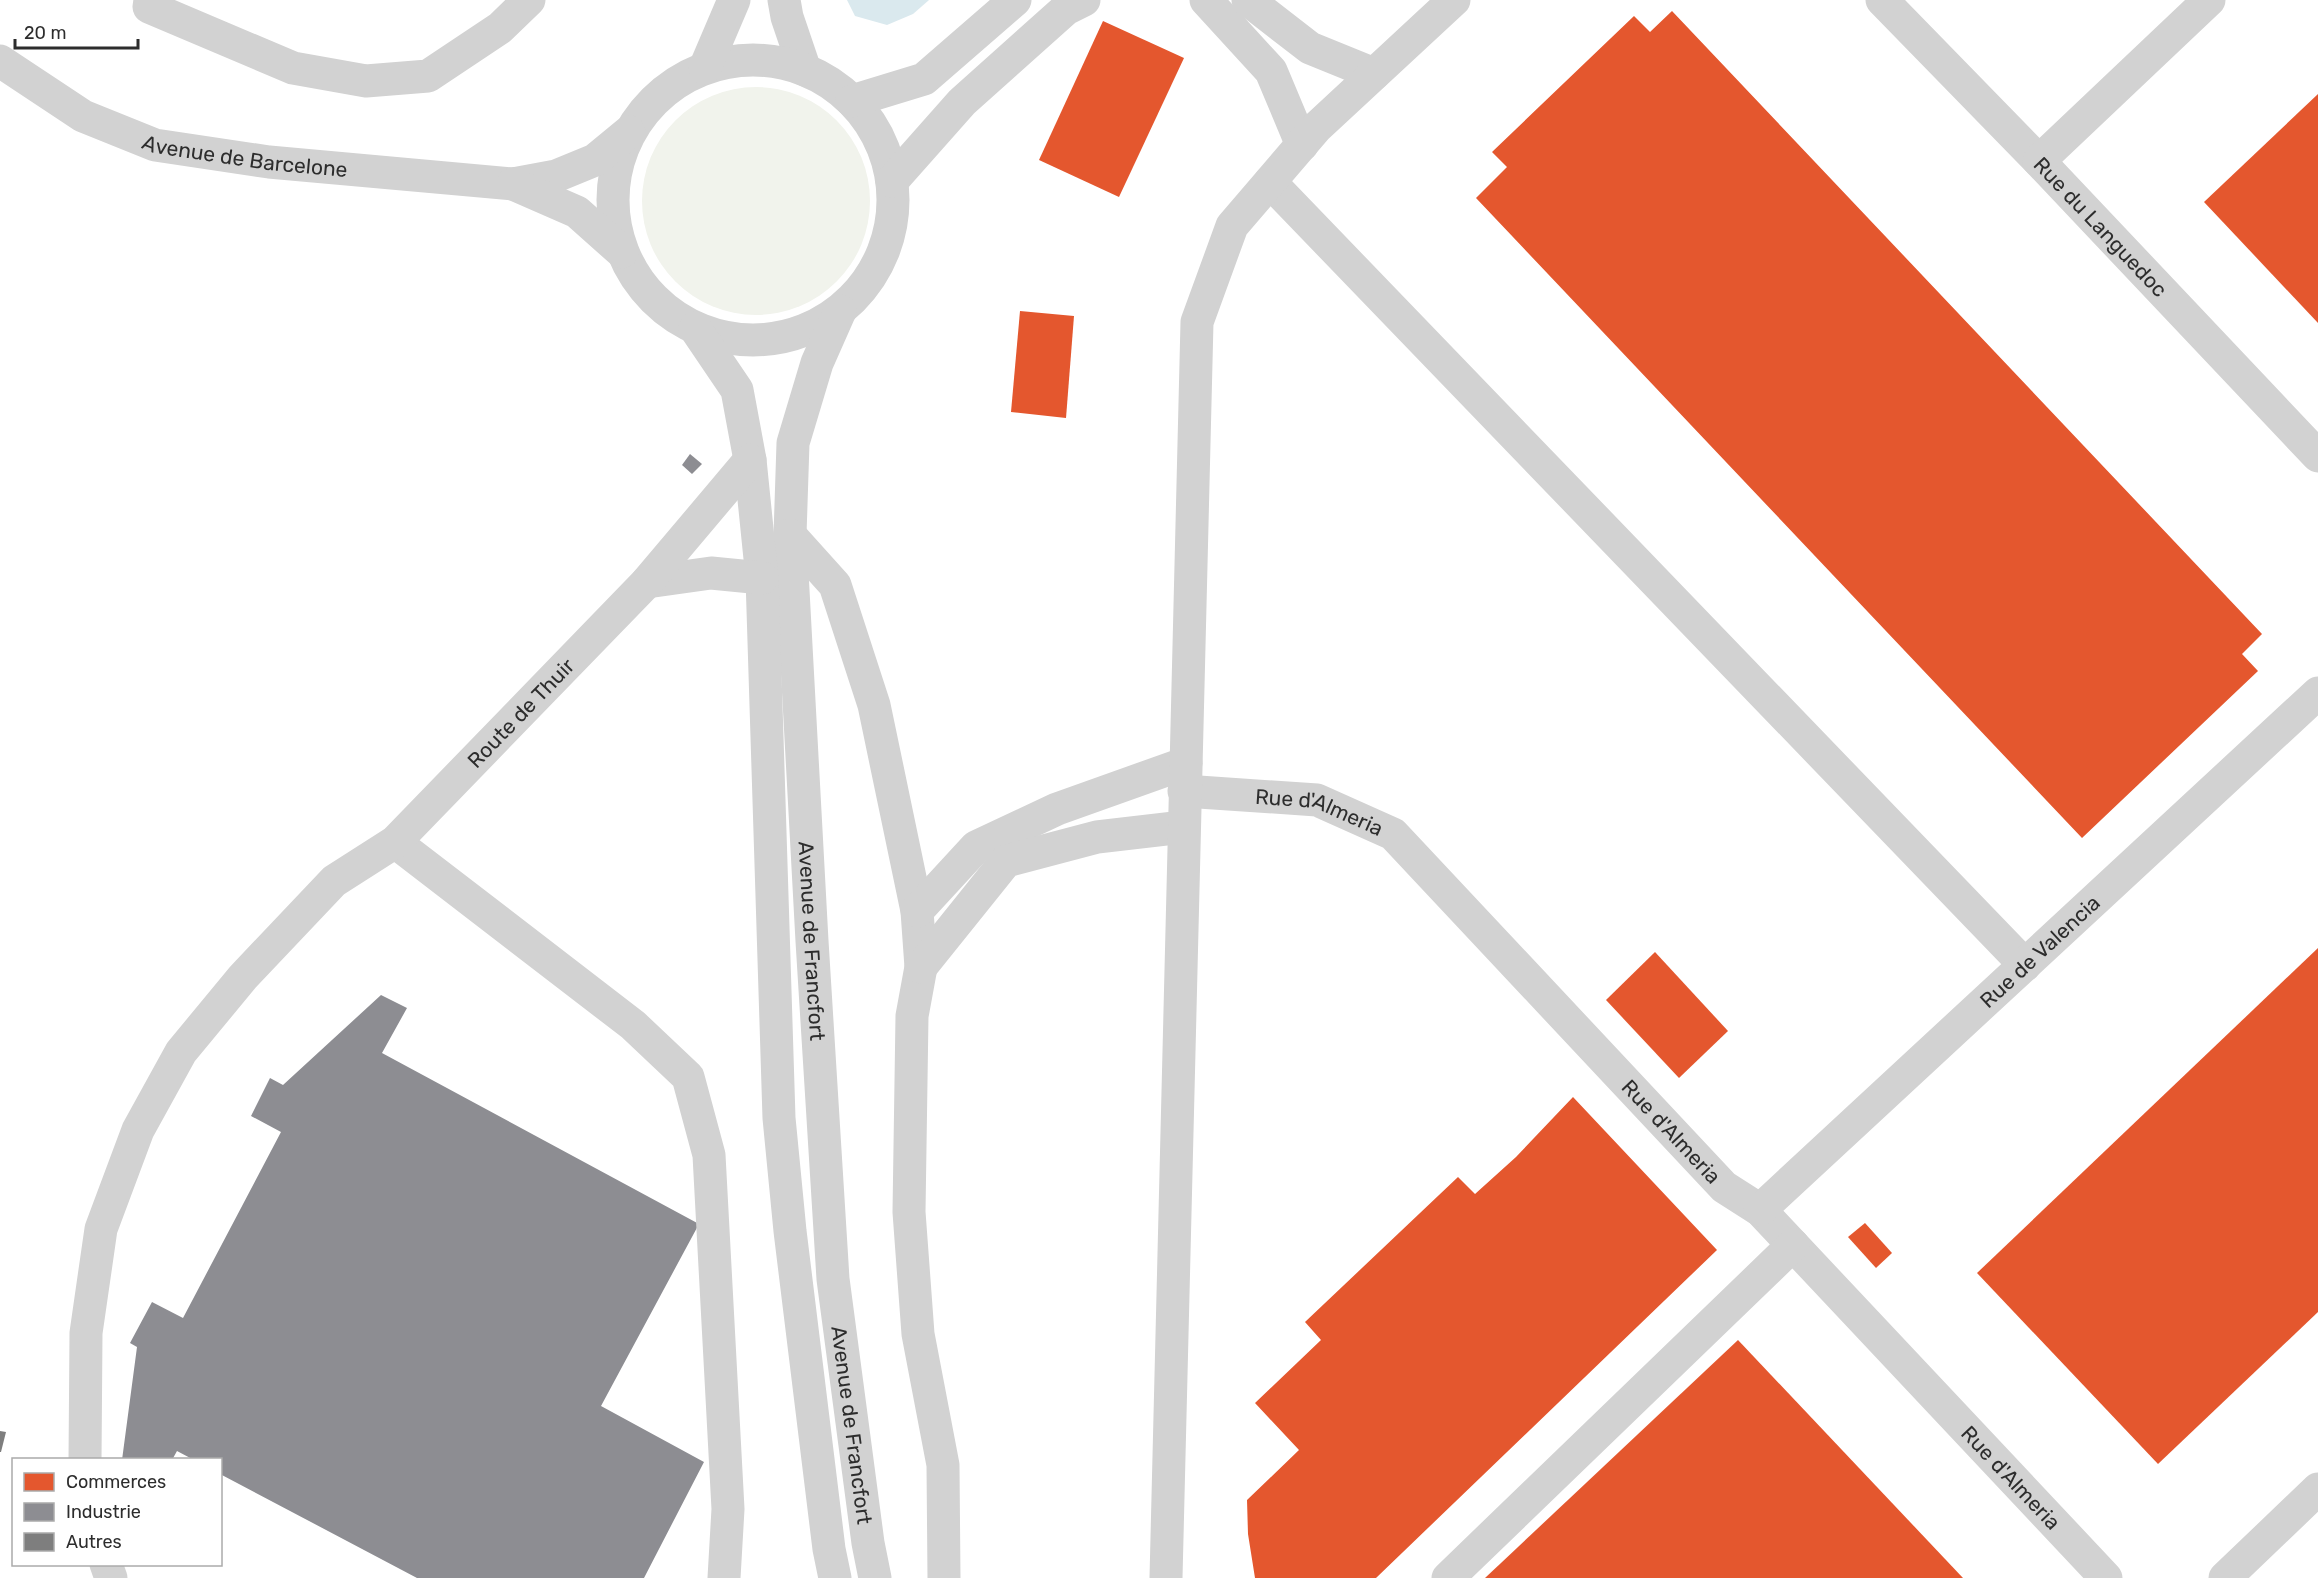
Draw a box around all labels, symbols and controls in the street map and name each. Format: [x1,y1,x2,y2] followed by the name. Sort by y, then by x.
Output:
[15,12,138,50] scale bar
[24,22,66,44] text: 20 m
[139,129,349,182] street label: Avenue de Barcelone
[2029,151,2173,302] street label: Rue du Languedoc
[462,653,579,773] street label: Route de Thuir
[1254,783,1387,841] street label: Rue d'Almeria
[794,840,831,1042] street label: Avenue de Francfort
[1974,889,2105,1013] street label: Rue de Valencia
[1617,1074,1726,1188] street label: Rue d'Almeria
[827,1324,878,1526] street label: Avenue de Francfort
[1956,1420,2066,1534] street label: Rue d'Almeria
[12,1458,222,1566] legend
[66,1471,166,1493] text: Commerces
[66,1501,141,1523] text: Industrie
[66,1531,122,1553] text: Autres

